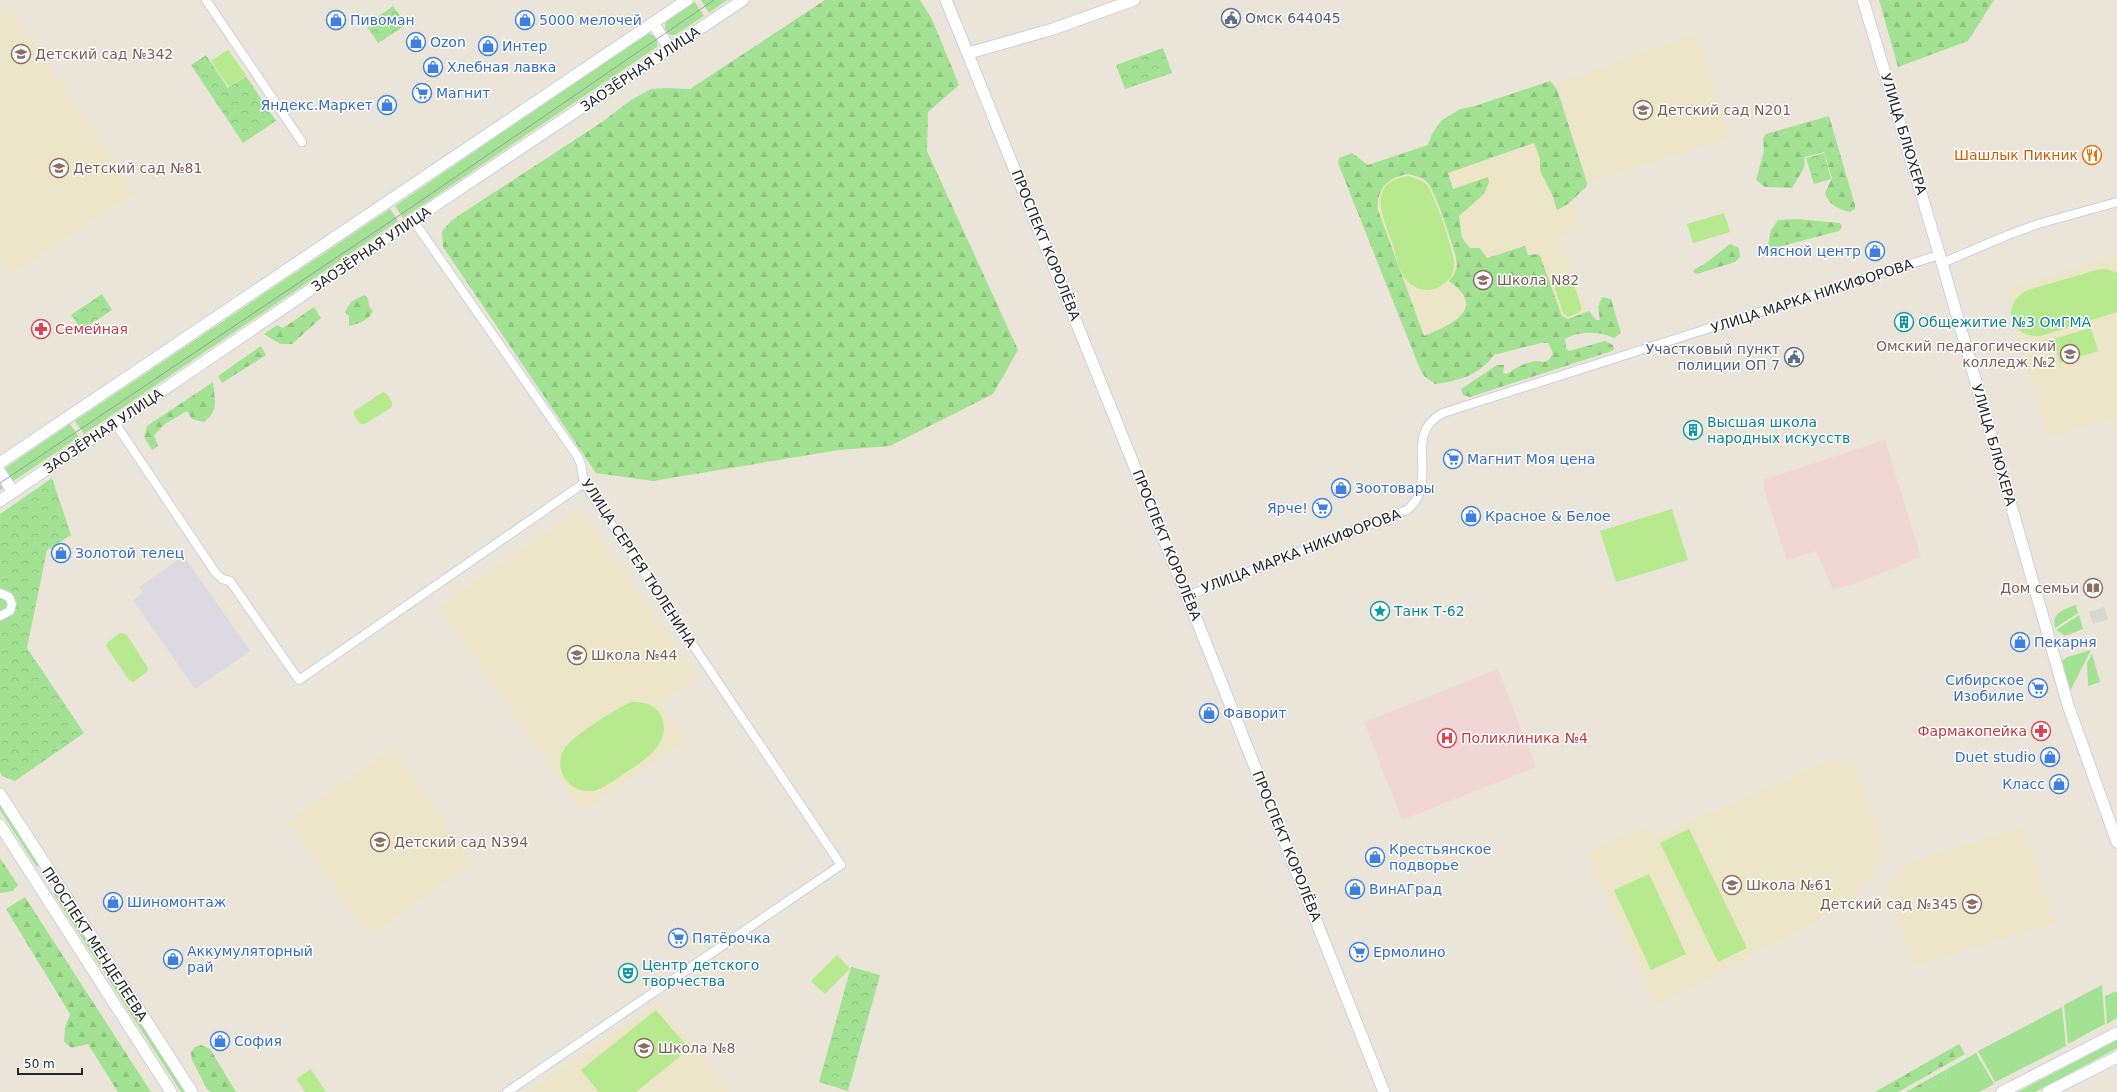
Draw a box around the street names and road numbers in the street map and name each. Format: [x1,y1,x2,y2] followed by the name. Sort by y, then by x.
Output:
[577,22,703,115] street label: ЗАОЗЁРНАЯ УЛИЦА
[1878,71,1930,197] street label: УЛИЦА БЛЮХЕРА
[1008,167,1085,323] street label: ПРОСПЕКТ КОРОЛЁВА
[308,202,434,295] street label: ЗАОЗЁРНАЯ УЛИЦА
[1709,256,1916,336] street label: УЛИЦА МАРКА НИКИФОРОВА
[1969,382,2019,508] street label: УЛИЦА БЛЮХЕРА
[40,384,166,477] street label: ЗАОЗЁРНАЯ УЛИЦА
[1129,467,1206,623] street label: ПРОСПЕКТ КОРОЛЁВА
[579,476,700,650] street label: УЛИЦА СЕРГЕЯ ТЮЛЕНИНА
[1199,505,1403,596] street label: УЛИЦА МАРКА НИКИФОРОВА
[1249,768,1326,924] street label: ПРОСПЕКТ КОРОЛЁВА
[39,864,151,1024] street label: ПРОСПЕКТ МЕНДЕЛЕЕВА

